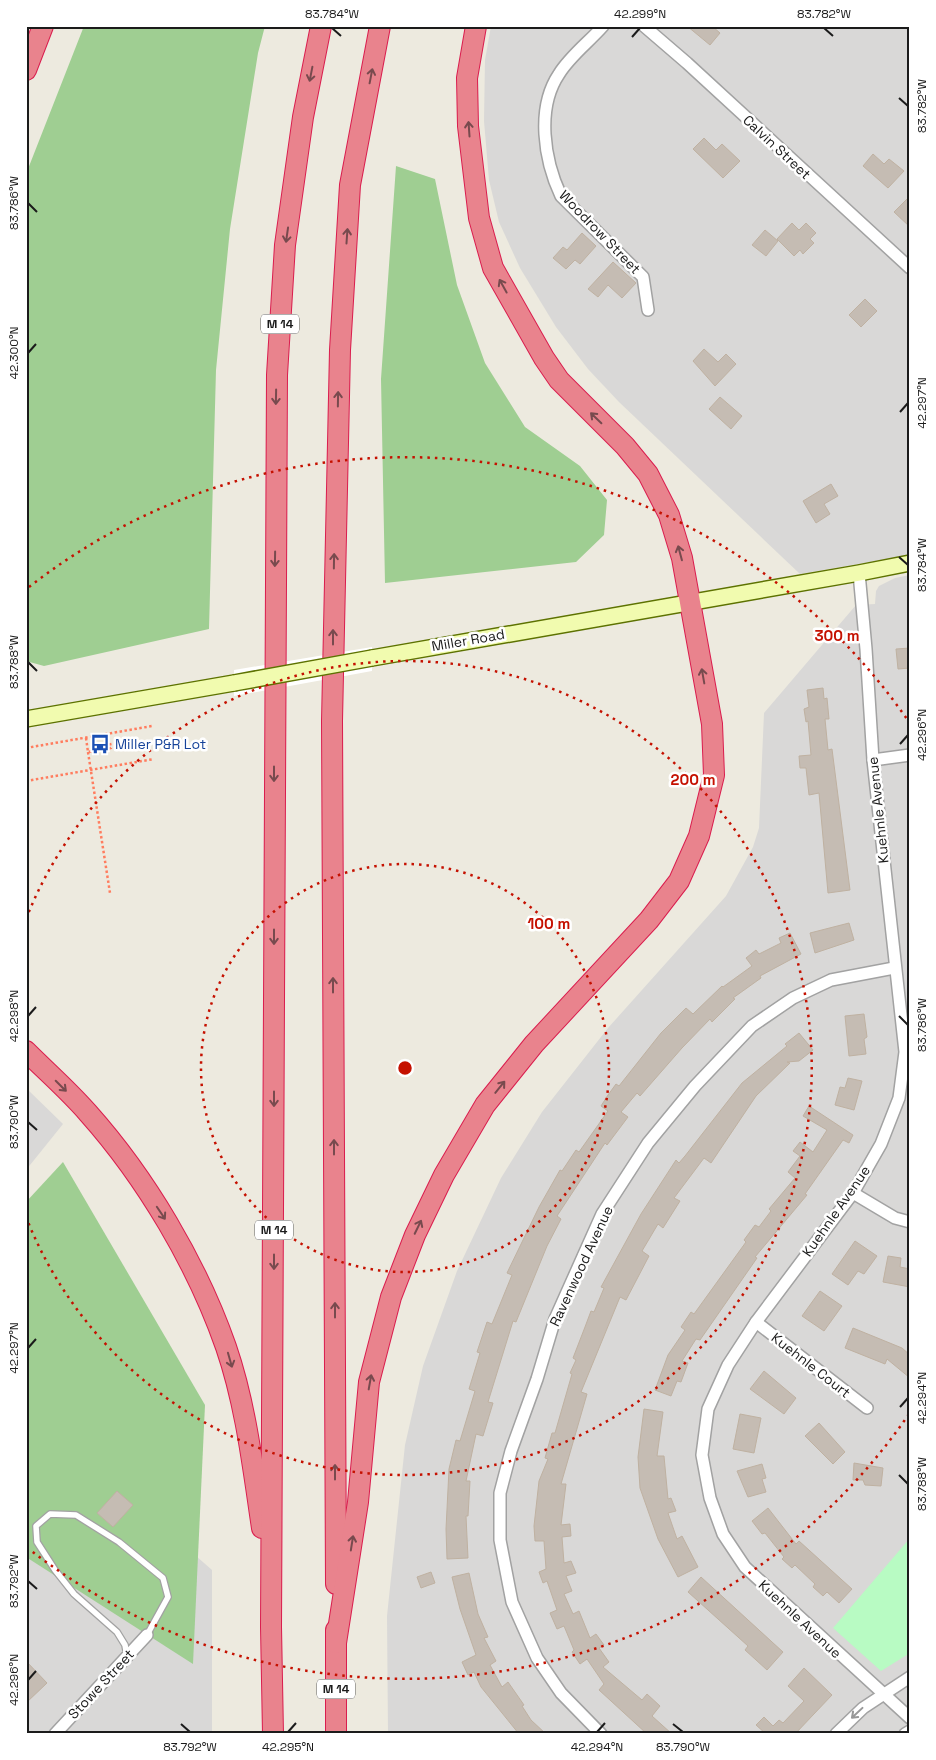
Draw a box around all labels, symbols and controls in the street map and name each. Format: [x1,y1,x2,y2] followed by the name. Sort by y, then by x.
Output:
[305,6,360,22] text: 83.784°W
[614,6,666,22] text: 42.299°N
[797,6,851,22] text: 83.782°W
[306,66,316,82] one-way arrow
[366,68,376,84] one-way arrow
[914,79,930,133] text: 83.782°W
[739,111,815,183] street label: Calvin Street
[464,121,473,137] one-way arrow
[6,176,22,230] text: 83.786°W
[555,186,645,278] street label: Woodrow Street
[282,226,292,242] one-way arrow
[343,229,352,245] one-way arrow
[498,279,508,294] one-way arrow
[261,314,299,334] road number: M 14
[6,327,22,379] text: 42.300°N
[914,377,930,429] text: 42.297°N
[271,388,281,404] one-way arrow
[334,391,343,407] one-way arrow
[590,412,602,424] one-way arrow
[914,537,930,592] text: 83.784°W
[675,546,684,562] one-way arrow
[270,551,279,567] one-way arrow
[329,553,339,570] one-way arrow
[430,625,506,655] street label: Miller Road
[814,626,860,645] text: 300 m
[328,629,338,646] one-way arrow
[6,634,22,689] text: 83.788°W
[698,668,707,684] one-way arrow
[914,709,930,761] text: 42.296°N
[89,733,111,755] bus stop icon: Miller P&R Lot
[115,735,206,753] place label: Miller P&R Lot
[863,756,893,864] street label: Kuehnle Avenue
[269,766,279,782] one-way arrow
[671,770,715,789] text: 200 m
[528,914,570,933] text: 100 m
[269,928,279,944] one-way arrow
[328,977,338,993] one-way arrow
[6,990,22,1042] text: 42.298°N
[914,998,930,1052] text: 83.786°W
[396,1059,414,1077] centre of rings
[55,1080,67,1092] one-way arrow
[494,1081,505,1094] one-way arrow
[269,1090,279,1107] one-way arrow
[6,1094,22,1149] text: 83.790°W
[329,1139,339,1156] one-way arrow
[798,1162,874,1260] street label: Kuehnle Avenue
[545,1203,617,1329] street label: Ravenwood Avenue
[156,1206,166,1220] one-way arrow
[255,1220,293,1240] road number: M 14
[414,1220,423,1235] one-way arrow
[269,1253,279,1269] one-way arrow
[330,1302,340,1318] one-way arrow
[6,1322,22,1374] text: 42.297°N
[768,1328,854,1402] street label: Kuehnle Court
[225,1352,235,1368] one-way arrow
[914,1372,930,1424] text: 42.294°N
[366,1374,376,1390] one-way arrow
[914,1456,930,1511] text: 83.788°W
[330,1464,340,1480] one-way arrow
[347,1536,357,1552] one-way arrow
[6,1554,22,1608] text: 83.792°W
[755,1576,845,1662] street label: Kuehnle Avenue
[64,1645,138,1723] street label: Stowe Street
[6,1654,22,1706] text: 42.296°N
[317,1680,355,1698] road number: M 14
[851,1707,863,1719] one-way arrow
[163,1739,217,1755] text: 83.792°W
[262,1739,314,1755] text: 42.295°N
[571,1739,623,1755] text: 42.294°N
[656,1739,711,1755] text: 83.790°W

